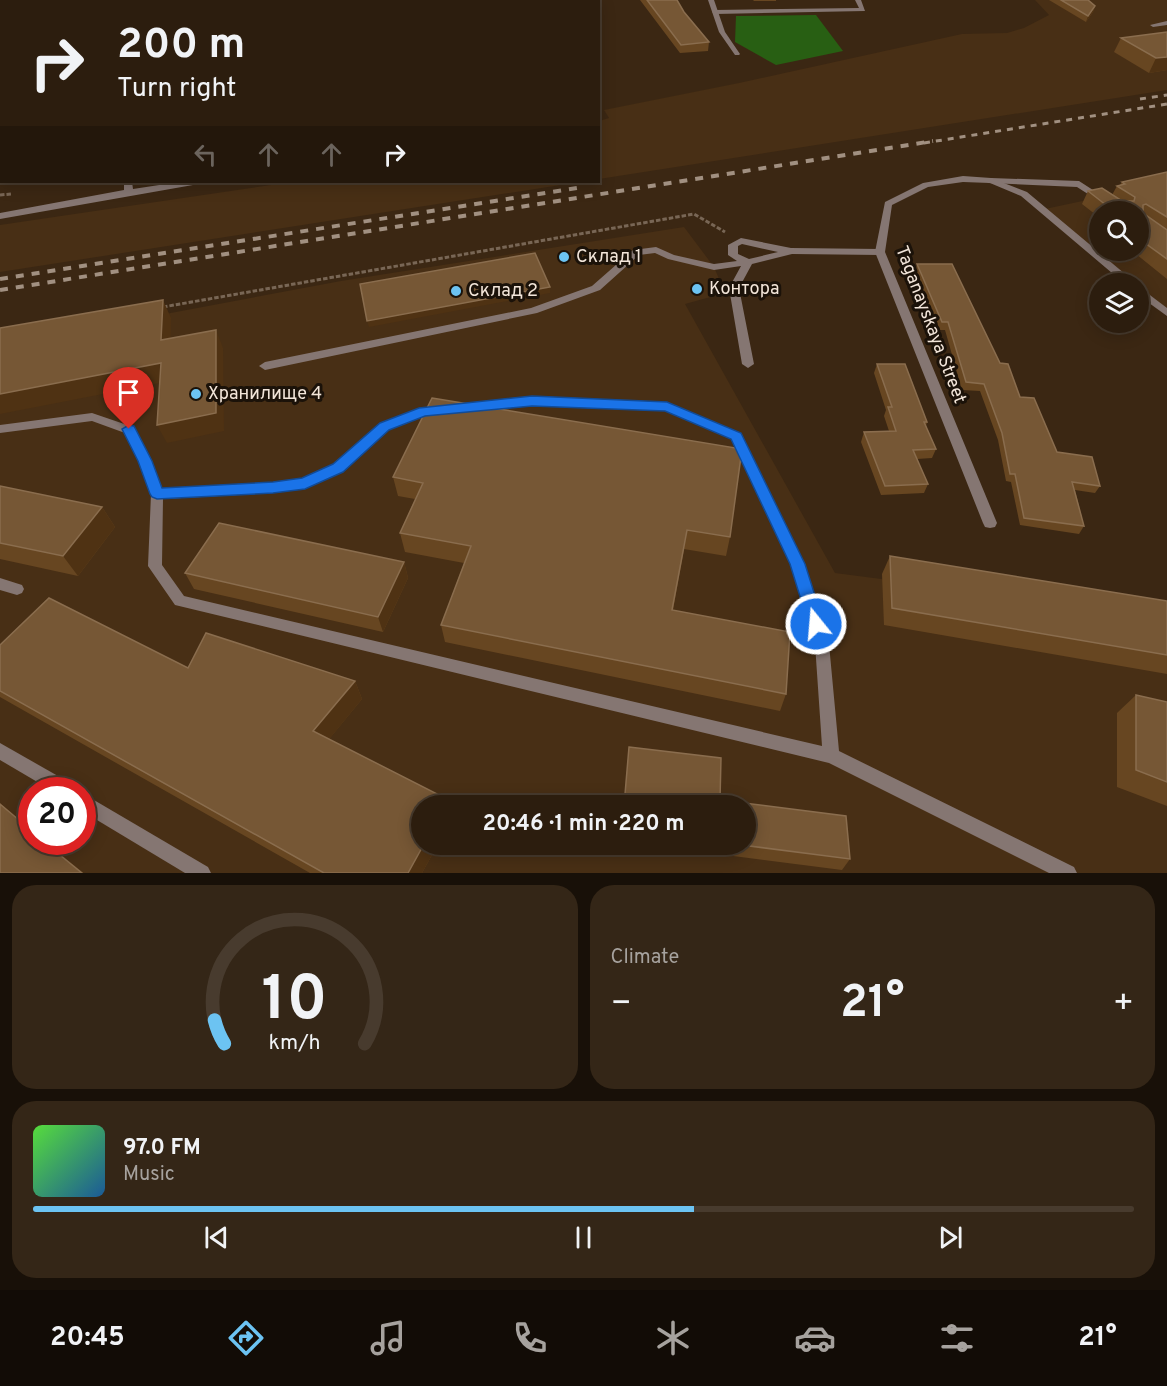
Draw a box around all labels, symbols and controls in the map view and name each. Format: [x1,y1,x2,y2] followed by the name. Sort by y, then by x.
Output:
[117,20,245,73] text: 200 m
[18,24,96,102] icon: right
[117,72,236,106] text: Turn right
[189,138,222,171] icon: left
[252,138,285,171] icon: ahead
[315,138,348,171] icon: ahead
[378,138,411,171] icon: right
[1089,201,1149,333] map controls
[1089,201,1149,261] button: search
[889,243,971,407] street label: Taganayskaya Street
[576,246,642,269] place label: Склад 1
[557,250,571,264] marker: Склад 1
[1089,273,1149,333] button: layers
[709,278,779,301] place label: Контора
[468,280,538,303] place label: Склад 2
[690,282,704,296] marker: Контора
[449,284,463,298] marker: Склад 2
[103,367,154,429] pin
[112,376,145,409] icon: arrive
[208,383,322,406] place label: Хранилище 4
[189,387,203,401] marker: Хранилище 4
[784,592,848,656] position arrow
[18,777,96,855] speed limit sign: 20
[483,811,684,838] text: 20:46 · 1 min · 220 m
[611,945,679,971] text: Climate
[262,963,328,1042] text: 10
[840,976,904,1033] text: 21°
[611,984,632,1026] text: −
[1113,984,1134,1026] text: +
[269,1030,321,1057] text: km/h
[123,1135,201,1162] text: 97.0 FM
[123,1162,175,1188] text: Music
[200,1221,233,1254] icon: previous
[567,1221,600,1254] icon: pause
[934,1221,967,1254] icon: next
[225,1317,267,1359] icon: directions
[367,1317,409,1359] icon: music
[509,1317,551,1359] icon: phone
[652,1317,694,1359] icon: climate
[794,1317,836,1359] icon: car
[936,1317,978,1359] icon: filters
[50,1321,125,1355] text: 20:45
[1078,1321,1117,1355] text: 21°

